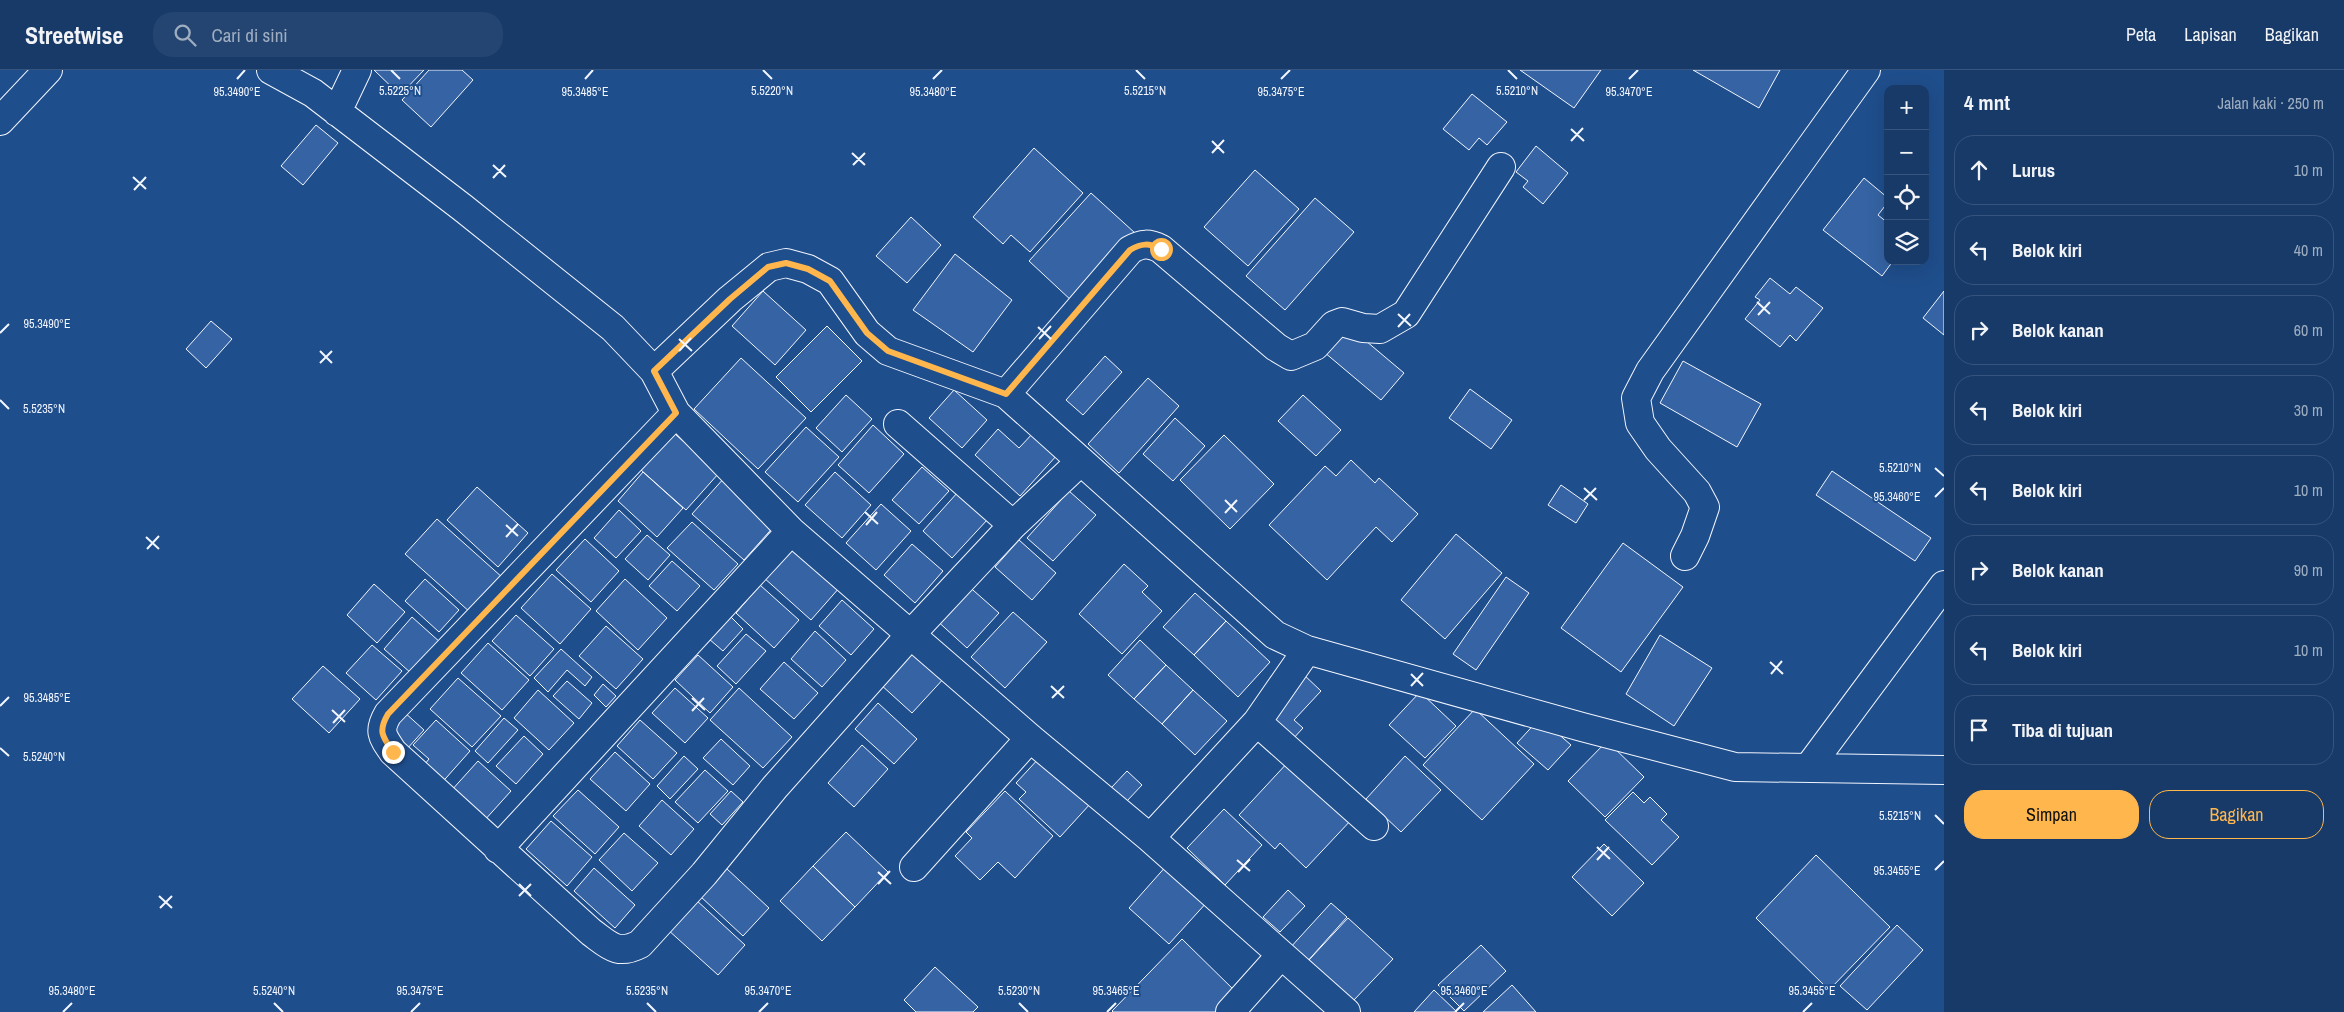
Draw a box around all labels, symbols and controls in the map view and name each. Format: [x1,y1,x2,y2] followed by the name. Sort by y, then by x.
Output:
[153,12,503,57] search box
[25,19,123,51] text: Streetwise
[171,21,199,49] icon: search
[211,22,288,48] text: Cari di sini
[2126,22,2156,47] text: Peta
[2184,22,2237,47] text: Lapisan
[2265,22,2319,47] text: Bagikan
[379,83,421,99] text: 5.5225°N
[751,83,793,99] text: 5.5220°N
[1124,83,1166,99] text: 5.5215°N
[1496,83,1538,99] text: 5.5210°N
[214,84,260,100] text: 95.3490°E
[562,84,608,100] text: 95.3485°E
[910,84,956,100] text: 95.3480°E
[1258,84,1304,100] text: 95.3475°E
[1606,84,1652,100] text: 95.3470°E
[1884,85,1929,265] map controls
[1884,85,1929,130] button: +
[1964,88,2010,117] text: 4 mnt
[2218,92,2324,114] text: Jalan kaki · 250 m
[1884,130,1929,175] button: −
[1965,156,1993,184] icon: ahead
[2012,157,2055,183] text: Lurus
[2294,159,2323,181] text: 10 m
[1884,175,1929,220] button: locate
[1884,220,1929,265] button: layers
[1965,236,1993,264] icon: left
[2012,237,2082,263] text: Belok kiri
[1150,238,1173,261] route start
[2294,239,2323,261] text: 40 m
[24,316,70,332] text: 95.3490°E
[1965,316,1993,344] icon: right
[2012,317,2104,343] text: Belok kanan
[2294,319,2323,341] text: 60 m
[1965,396,1993,424] icon: left
[2012,397,2082,423] text: Belok kiri
[2294,399,2323,421] text: 30 m
[23,401,65,417] text: 5.5235°N
[1879,460,1921,476] text: 5.5210°N
[1965,476,1993,504] icon: left
[2012,477,2082,503] text: Belok kiri
[2294,479,2323,501] text: 10 m
[1874,489,1920,505] text: 95.3460°E
[1965,556,1993,584] icon: right
[2012,557,2104,583] text: Belok kanan
[2294,559,2323,581] text: 90 m
[1965,636,1993,664] icon: left
[2012,637,2082,663] text: Belok kiri
[2294,639,2323,661] text: 10 m
[24,690,70,706] text: 95.3485°E
[1965,716,1993,744] icon: arrive
[2012,717,2113,743] text: Tiba di tujuan
[382,741,405,764] route end
[23,749,65,765] text: 5.5240°N
[1964,790,2139,839] button: Simpan
[2149,790,2324,839] button: Bagikan
[1879,808,1921,824] text: 5.5215°N
[1874,863,1920,879] text: 95.3455°E
[49,983,95,999] text: 95.3480°E
[253,983,295,999] text: 5.5240°N
[397,983,443,999] text: 95.3475°E
[626,983,668,999] text: 5.5235°N
[745,983,791,999] text: 95.3470°E
[998,983,1040,999] text: 5.5230°N
[1093,983,1139,999] text: 95.3465°E
[1441,983,1487,999] text: 95.3460°E
[1789,983,1835,999] text: 95.3455°E

